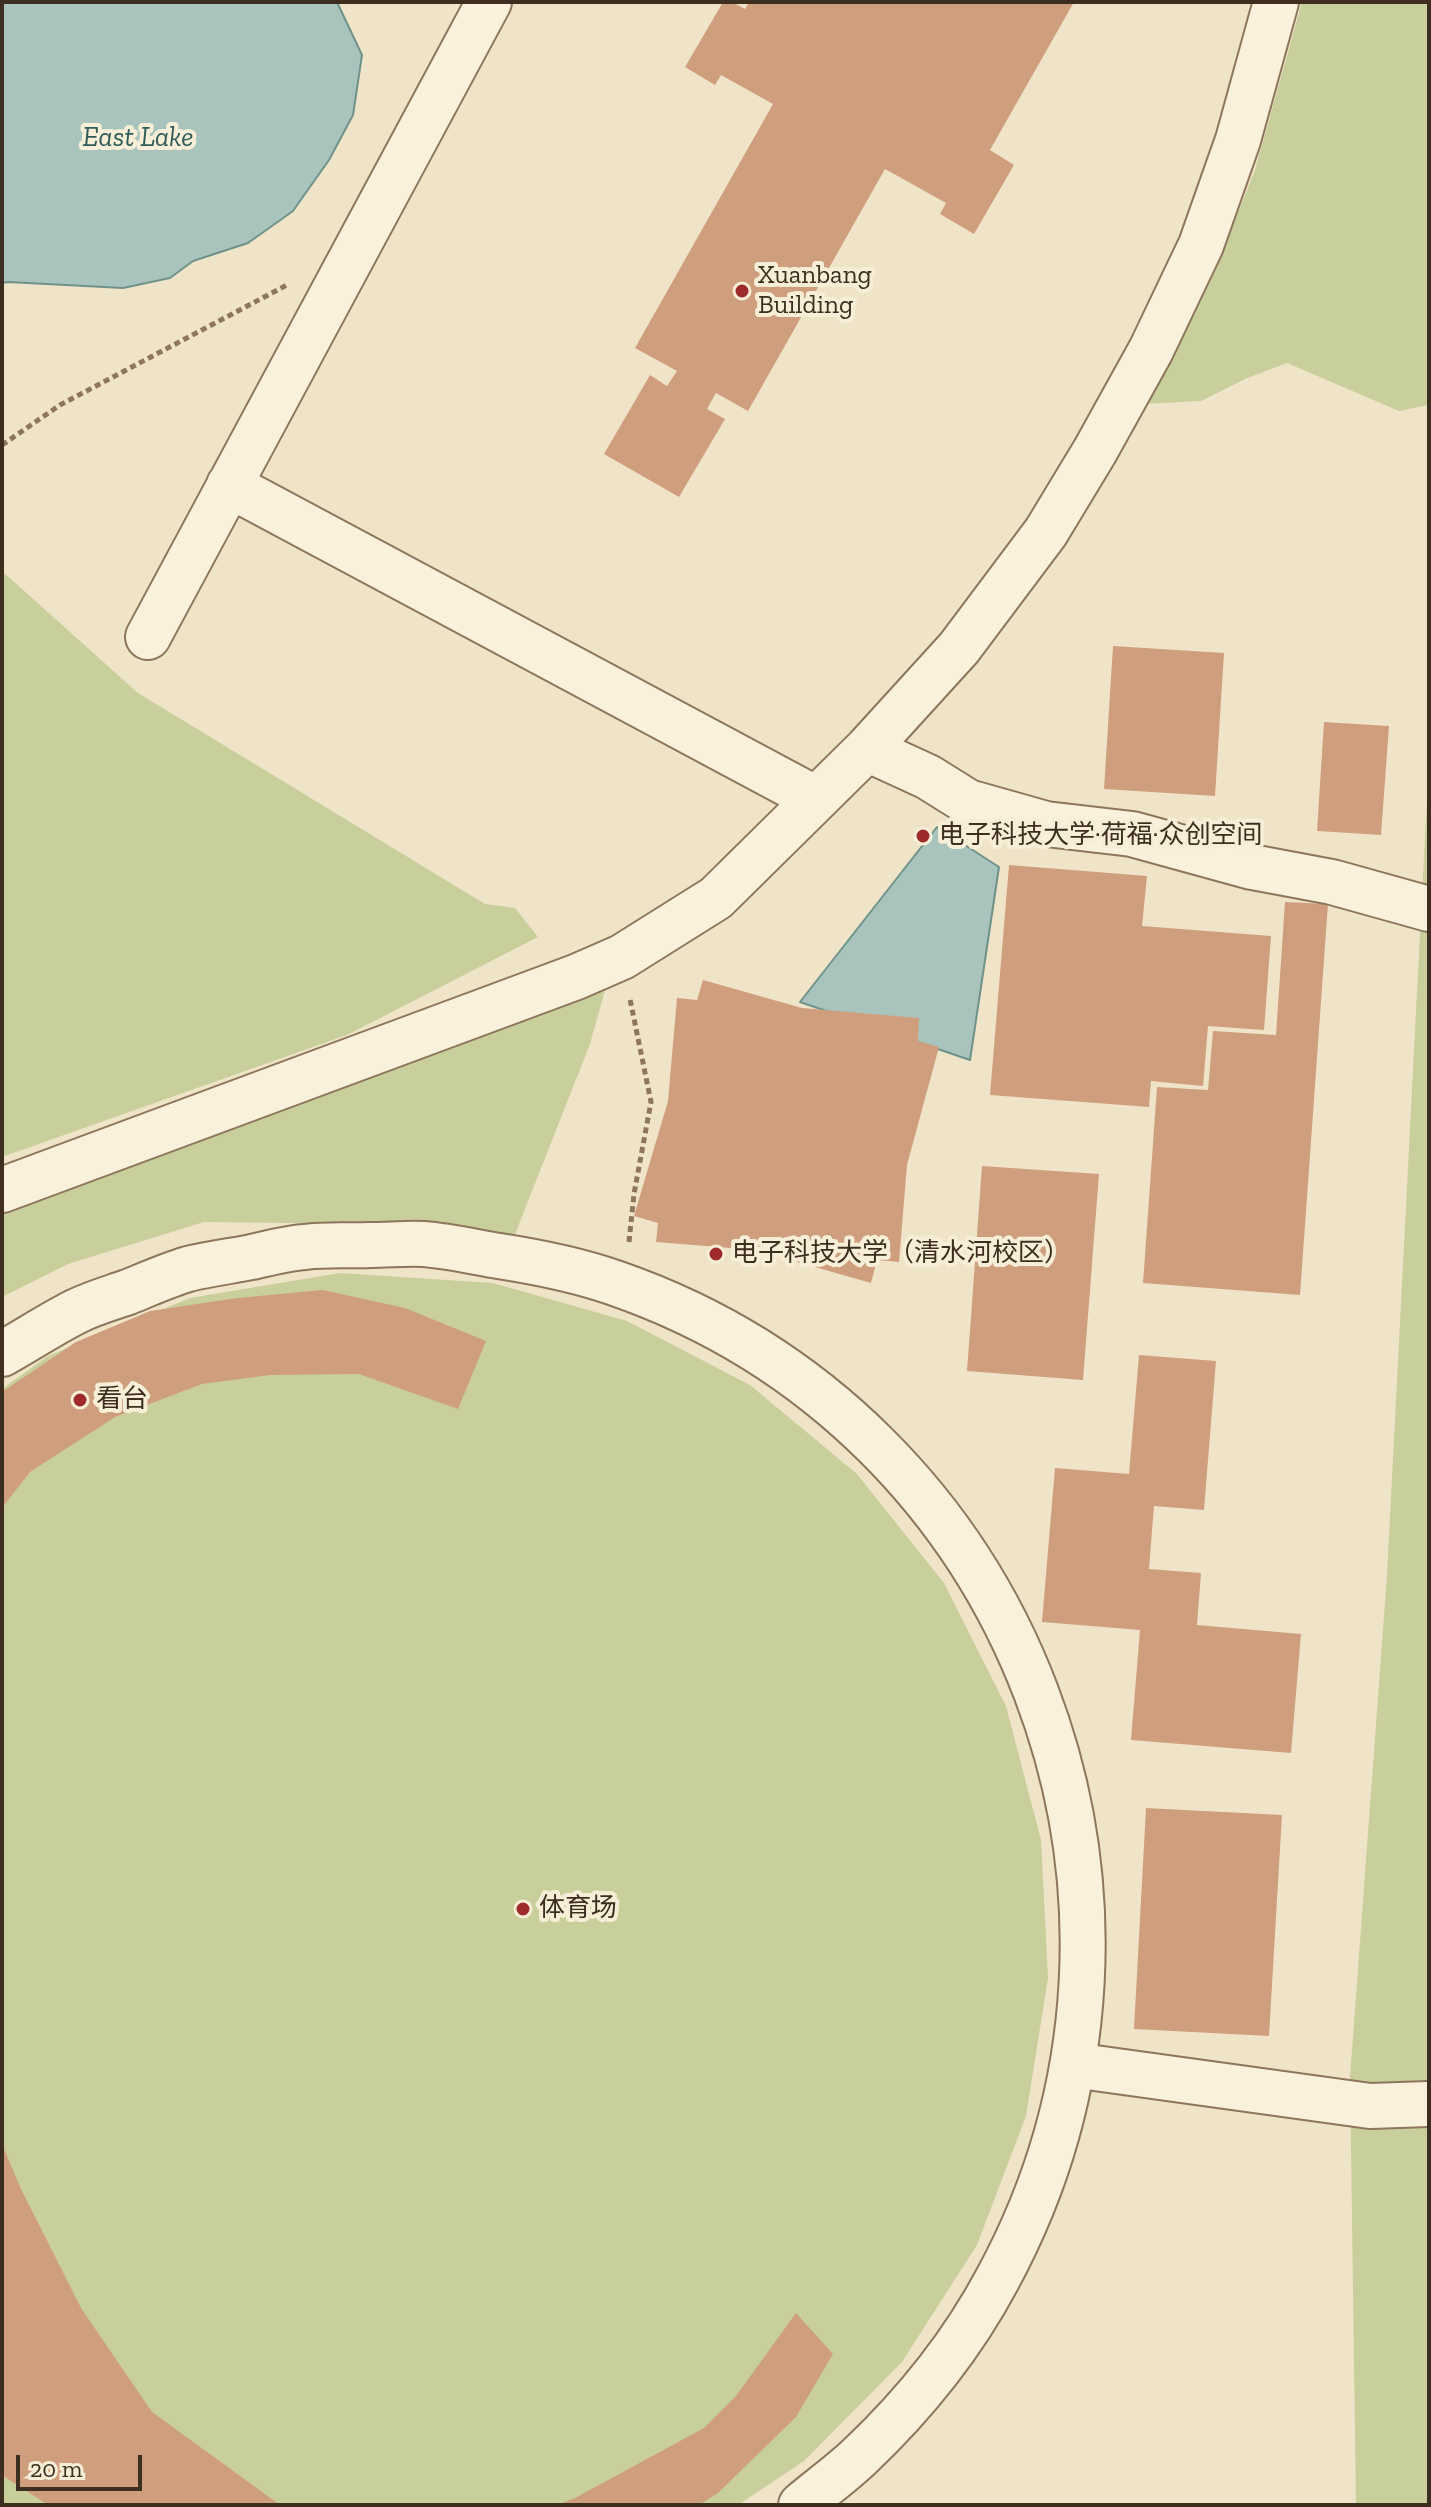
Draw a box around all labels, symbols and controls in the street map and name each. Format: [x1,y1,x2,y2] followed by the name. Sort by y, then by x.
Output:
[83,121,193,155] water label: East Lake
[758,260,872,322] place label: Xuanbang Building
[733,282,751,300] marker: Xuanbang Building
[939,820,1262,852] place label: 电子科技大学·荷福·众创空间
[914,827,932,845] marker: 电子科技大学·荷福·众创空间
[732,1238,1070,1270] place label: 电子科技大学（清水河校区）
[707,1245,725,1263] marker: 电子科技大学（清水河校区）
[96,1384,148,1416] place label: 看台
[71,1391,89,1409] marker: 看台
[539,1893,617,1925] place label: 体育场
[514,1900,532,1918] marker: 体育场
[20,2439,146,2489] scale bar
[30,2454,82,2483] text: 20 m

